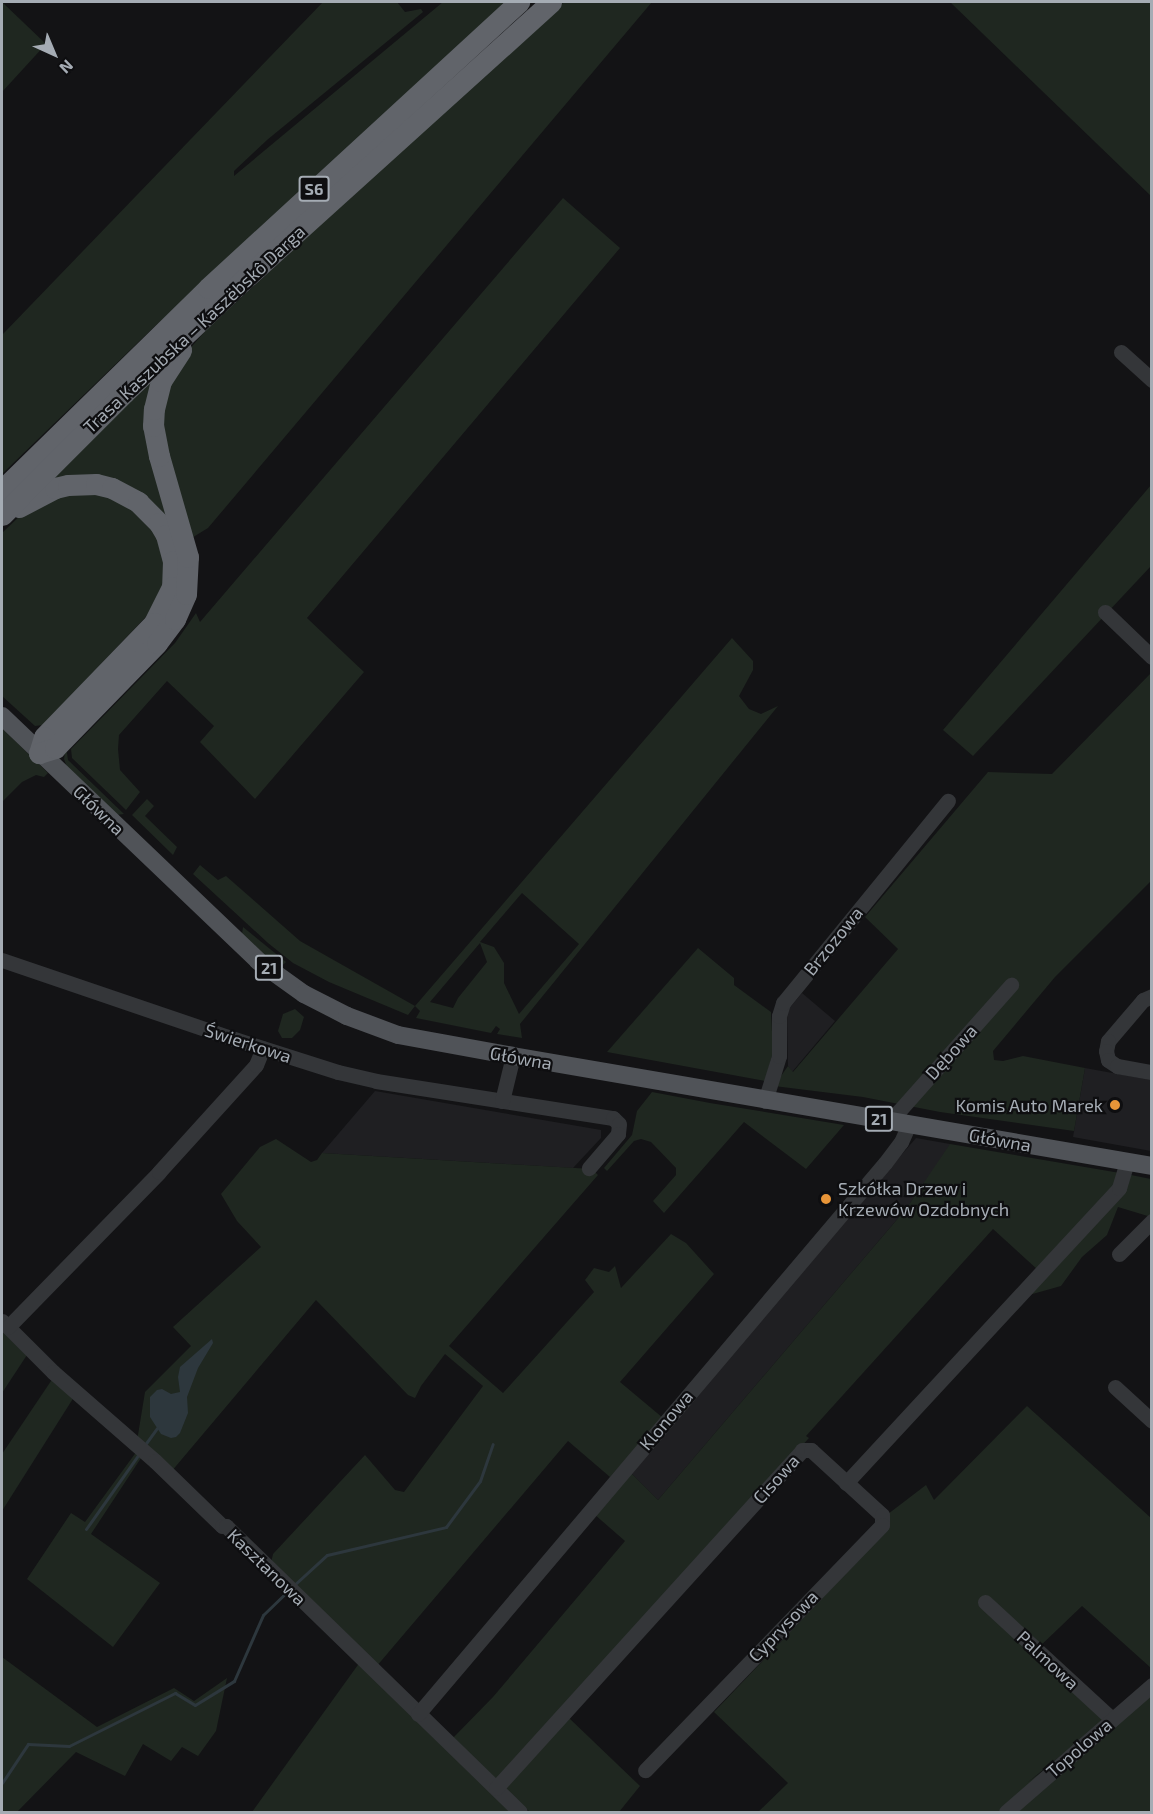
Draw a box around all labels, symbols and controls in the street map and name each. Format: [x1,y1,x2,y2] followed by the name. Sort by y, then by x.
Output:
[24,24,84,84] north arrow
[56,56,78,78] text: N
[298,176,330,202] road number: S6
[79,221,309,437] street label: Trasa Kaszubska – Kaszëbskô Darga
[69,781,129,839] street label: Główna
[799,902,867,980] street label: Brzozowa
[254,955,284,981] road number: 21
[202,1019,294,1067] street label: Świerkowa
[921,1020,981,1084] street label: Dębowa
[488,1042,554,1074] street label: Główna
[955,1094,1103,1116] place label: Komis Auto Marek
[1108,1098,1122,1112] marker: Komis Auto Marek
[864,1106,894,1132] road number: 21
[967,1124,1033,1156] street label: Główna
[838,1178,1010,1220] place label: Szkółka Drzew i Krzewów Ozdobnych
[819,1192,833,1206] marker: Szkółka Drzew i Krzewów Ozdobnych
[635,1386,697,1454] street label: Klonowa
[748,1450,804,1508] street label: Cisowa
[223,1524,311,1610] street label: Kasztanowa
[744,1586,822,1666] street label: Cyprysowa
[1013,1626,1083,1694] street label: Palmowa
[1042,1714,1116,1782] street label: Topolowa

